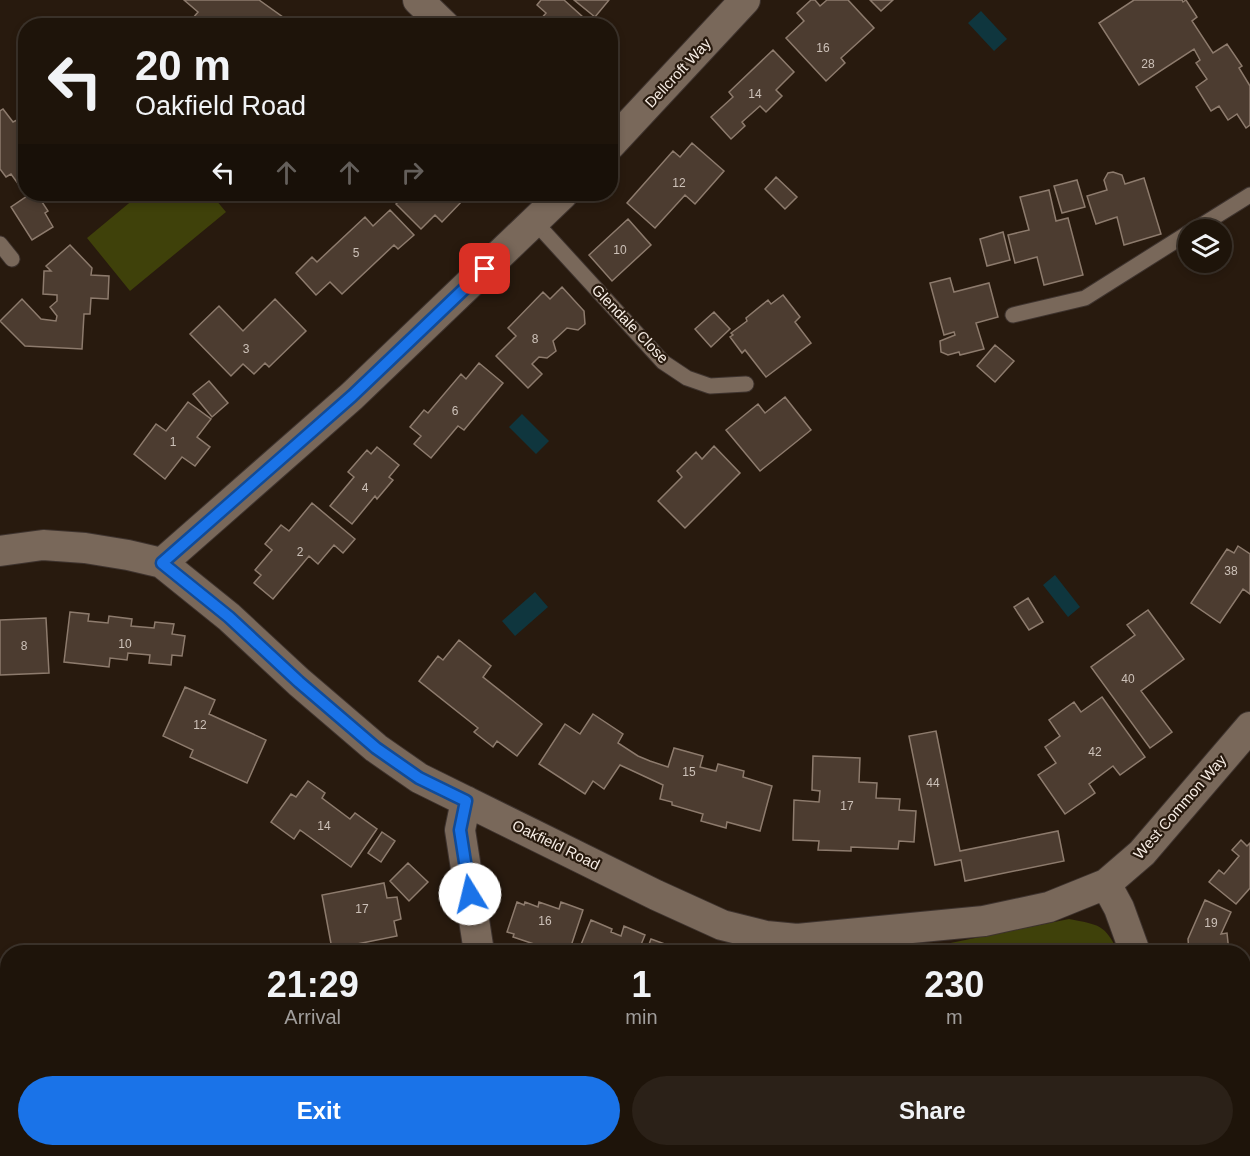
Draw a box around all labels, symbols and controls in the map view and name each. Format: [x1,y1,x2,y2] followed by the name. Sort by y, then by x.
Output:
[641,34,714,111] street label: Dellcroft Way
[816,41,830,55] house number: 16
[36,42,114,120] icon: left
[135,42,231,89] text: 20 m
[1141,57,1155,71] house number: 28
[748,87,762,101] house number: 14
[135,91,306,121] text: Oakfield Road
[207,156,240,189] icon: left
[270,156,303,189] icon: ahead
[333,156,366,189] icon: ahead
[396,156,429,189] icon: right
[672,176,686,190] house number: 12
[1178,219,1232,273] map controls
[1178,219,1232,273] button: layers
[459,243,510,294] pin
[613,243,627,257] house number: 10
[353,246,360,260] house number: 5
[468,252,501,285] icon: arrive
[589,281,672,366] street label: Glendale Close
[532,332,539,346] house number: 8
[243,342,250,356] house number: 3
[452,404,459,418] house number: 6
[170,435,177,449] house number: 1
[362,481,369,495] house number: 4
[297,545,304,559] house number: 2
[1224,564,1238,578] house number: 38
[118,637,132,651] house number: 10
[21,639,28,653] house number: 8
[1121,672,1135,686] house number: 40
[193,718,207,732] house number: 12
[1088,745,1102,759] house number: 42
[1130,751,1230,862] street label: West Common Way
[682,765,696,779] house number: 15
[926,776,940,790] house number: 44
[840,799,854,813] house number: 17
[510,816,603,873] street label: Oakfield Road
[317,819,331,833] house number: 14
[438,862,502,926] position arrow
[355,902,369,916] house number: 17
[538,914,552,928] house number: 16
[1204,916,1218,930] house number: 19
[267,964,359,1005] text: 21:29
[631,964,651,1005] text: 1
[924,964,984,1005] text: 230
[284,1006,341,1028] text: Arrival
[625,1006,658,1028] text: min
[946,1006,963,1028] text: m
[18,1076,620,1145] button: Exit
[632,1076,1233,1145] button: Share

